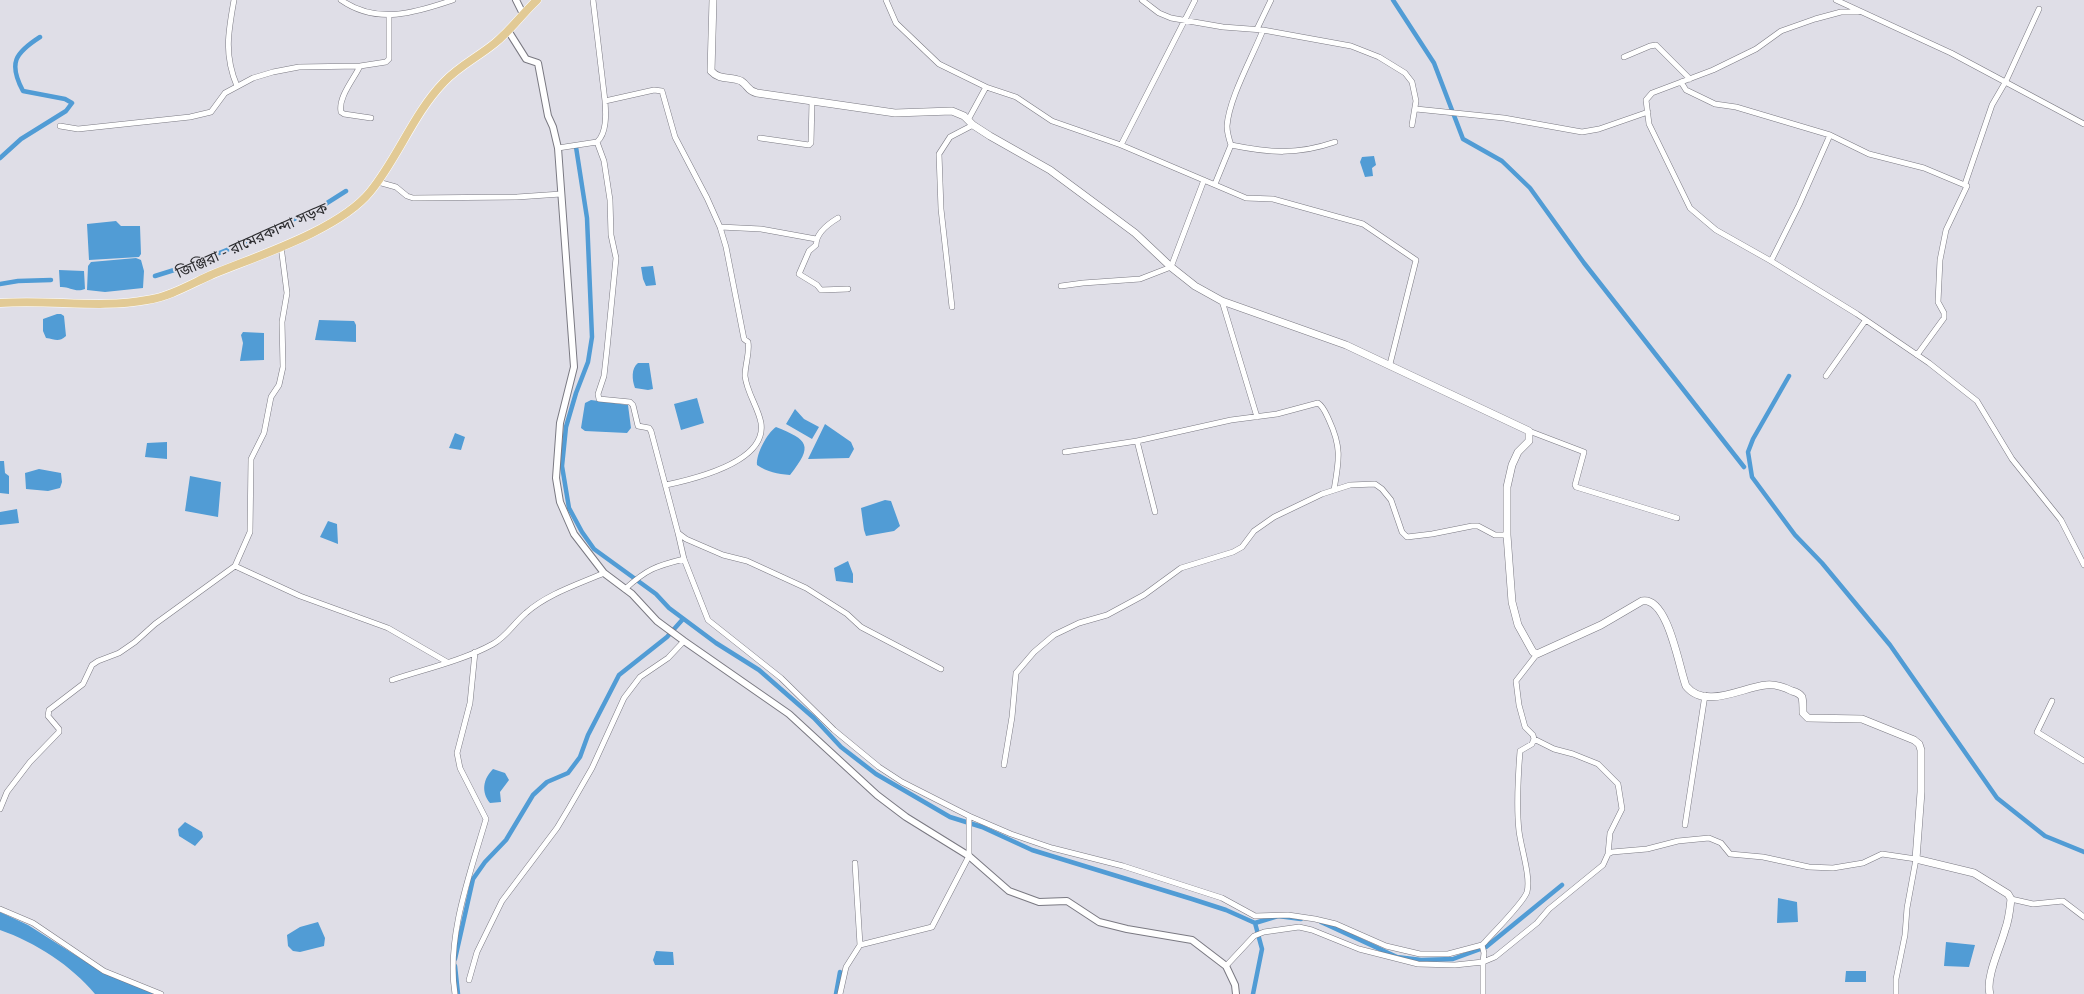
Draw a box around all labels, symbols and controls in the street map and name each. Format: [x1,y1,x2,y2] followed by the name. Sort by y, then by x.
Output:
[173,199,331,283] street label: জিঞ্জিরা - রামেরকান্দা সড়ক

